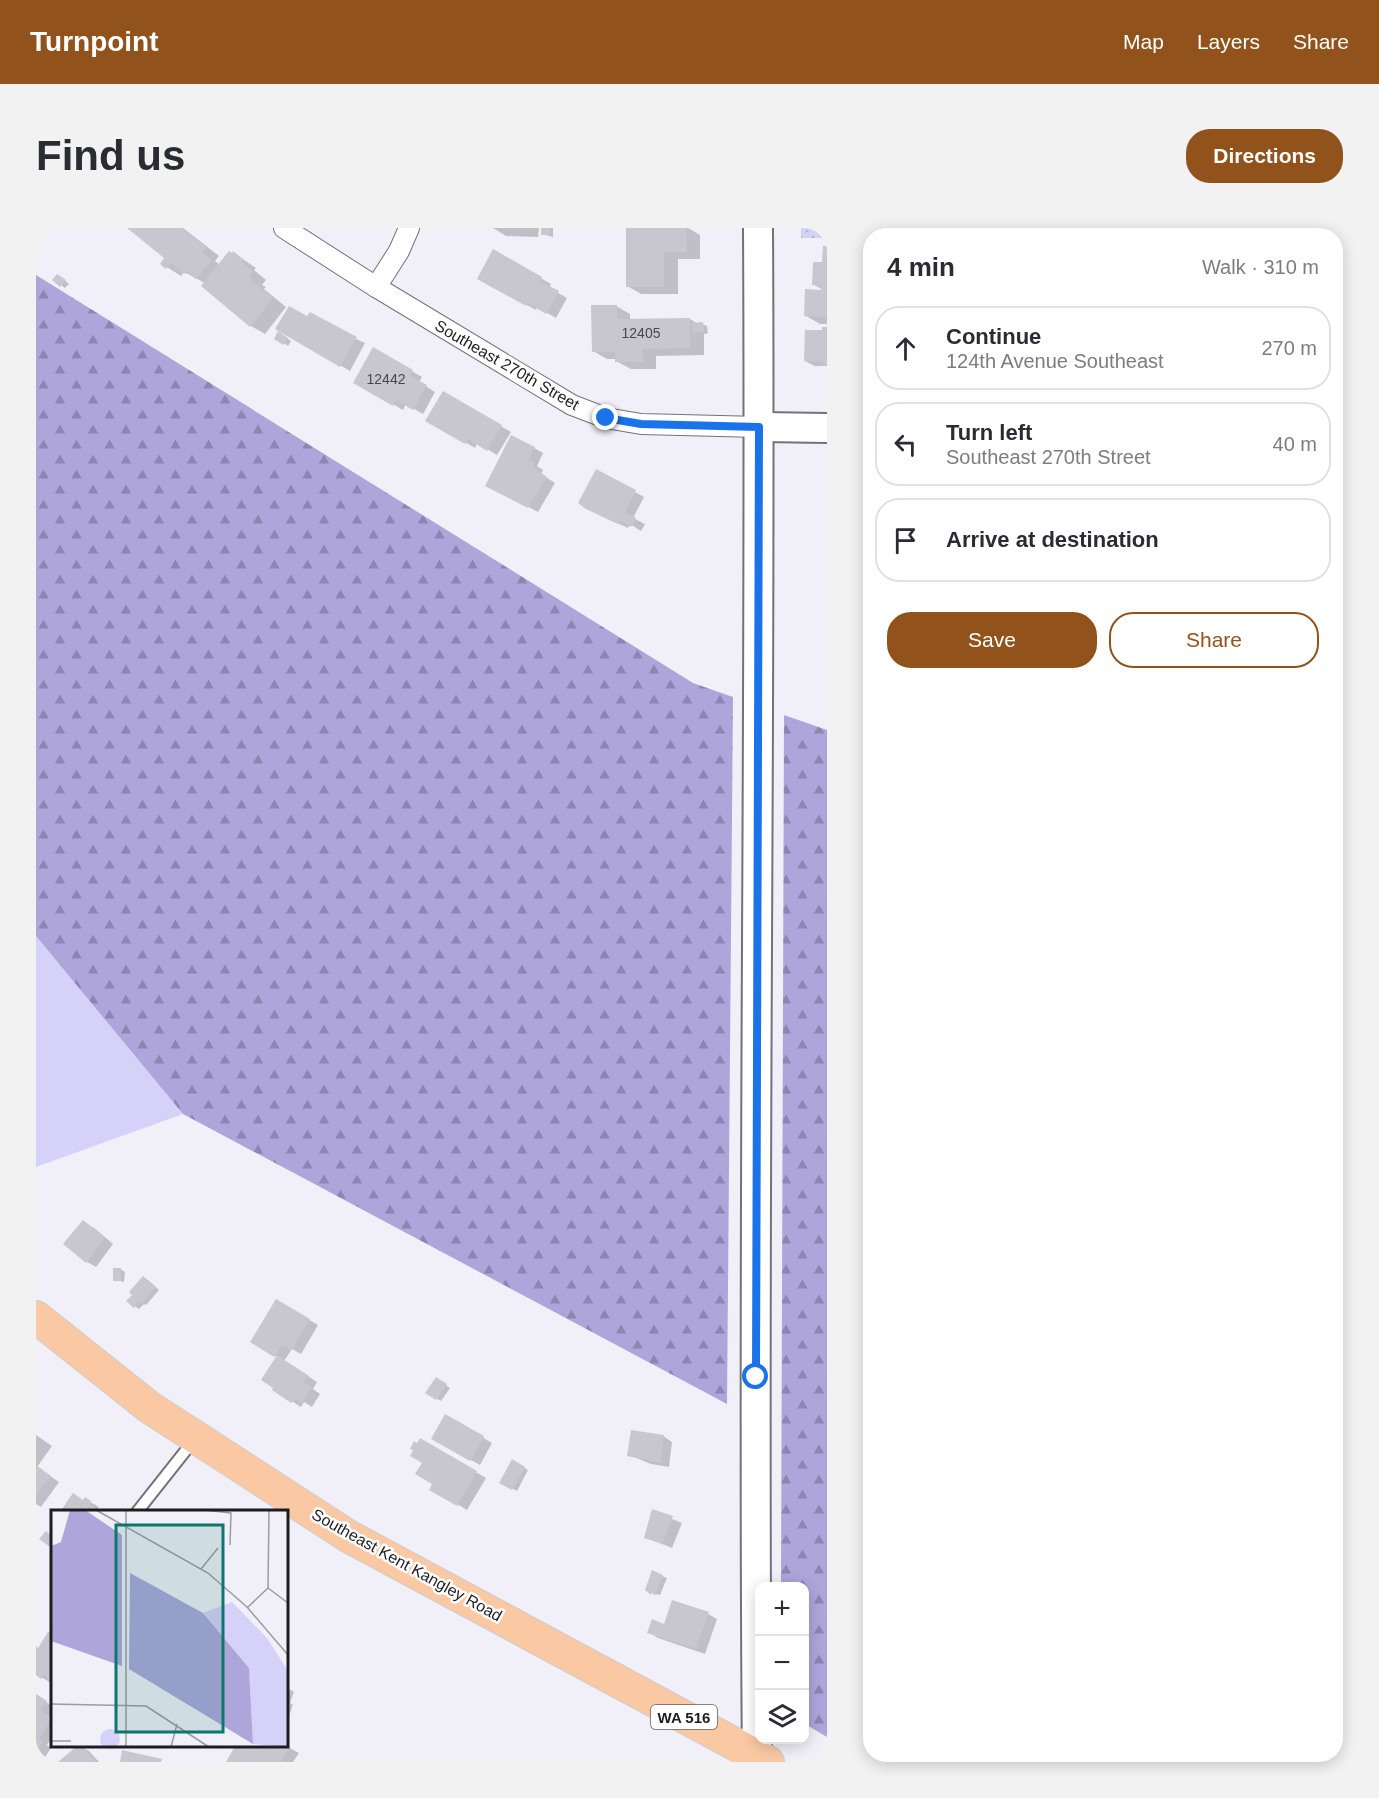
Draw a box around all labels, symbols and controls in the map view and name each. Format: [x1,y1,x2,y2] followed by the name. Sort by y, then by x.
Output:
[30,26,159,57] text: Turnpoint
[1123,30,1164,53] text: Map
[1197,30,1260,53] text: Layers
[1293,30,1349,53] text: Share
[1186,129,1343,183] button: Directions
[36,132,185,179] text: Find us
[887,252,955,282] text: 4 min
[1202,256,1319,278] text: Walk · 310 m
[432,317,583,414] street label: Southeast 270th Street
[946,324,1041,349] text: Continue
[622,325,661,341] house number: 12405
[889,332,922,365] icon: ahead
[1261,337,1317,359] text: 270 m
[946,350,1164,372] text: 124th Avenue Southeast
[367,371,406,387] house number: 12442
[592,404,618,430] route end
[946,420,1032,445] text: Turn left
[889,428,922,461] icon: left
[1273,433,1317,455] text: 40 m
[946,446,1151,468] text: Southeast 270th Street
[889,524,922,557] icon: arrive
[946,527,1159,552] text: Arrive at destination
[887,612,1097,668] button: Save
[1109,612,1319,668] button: Share
[742,1363,768,1389] route start
[309,1506,505,1624] street label: Southeast Kent Kangley Road
[51,1510,288,1747] inset map
[755,1582,809,1744] map controls
[755,1582,809,1636] button: +
[755,1636,809,1690] button: −
[755,1690,809,1744] button: layers
[651,1705,717,1729] road number: WA 516

